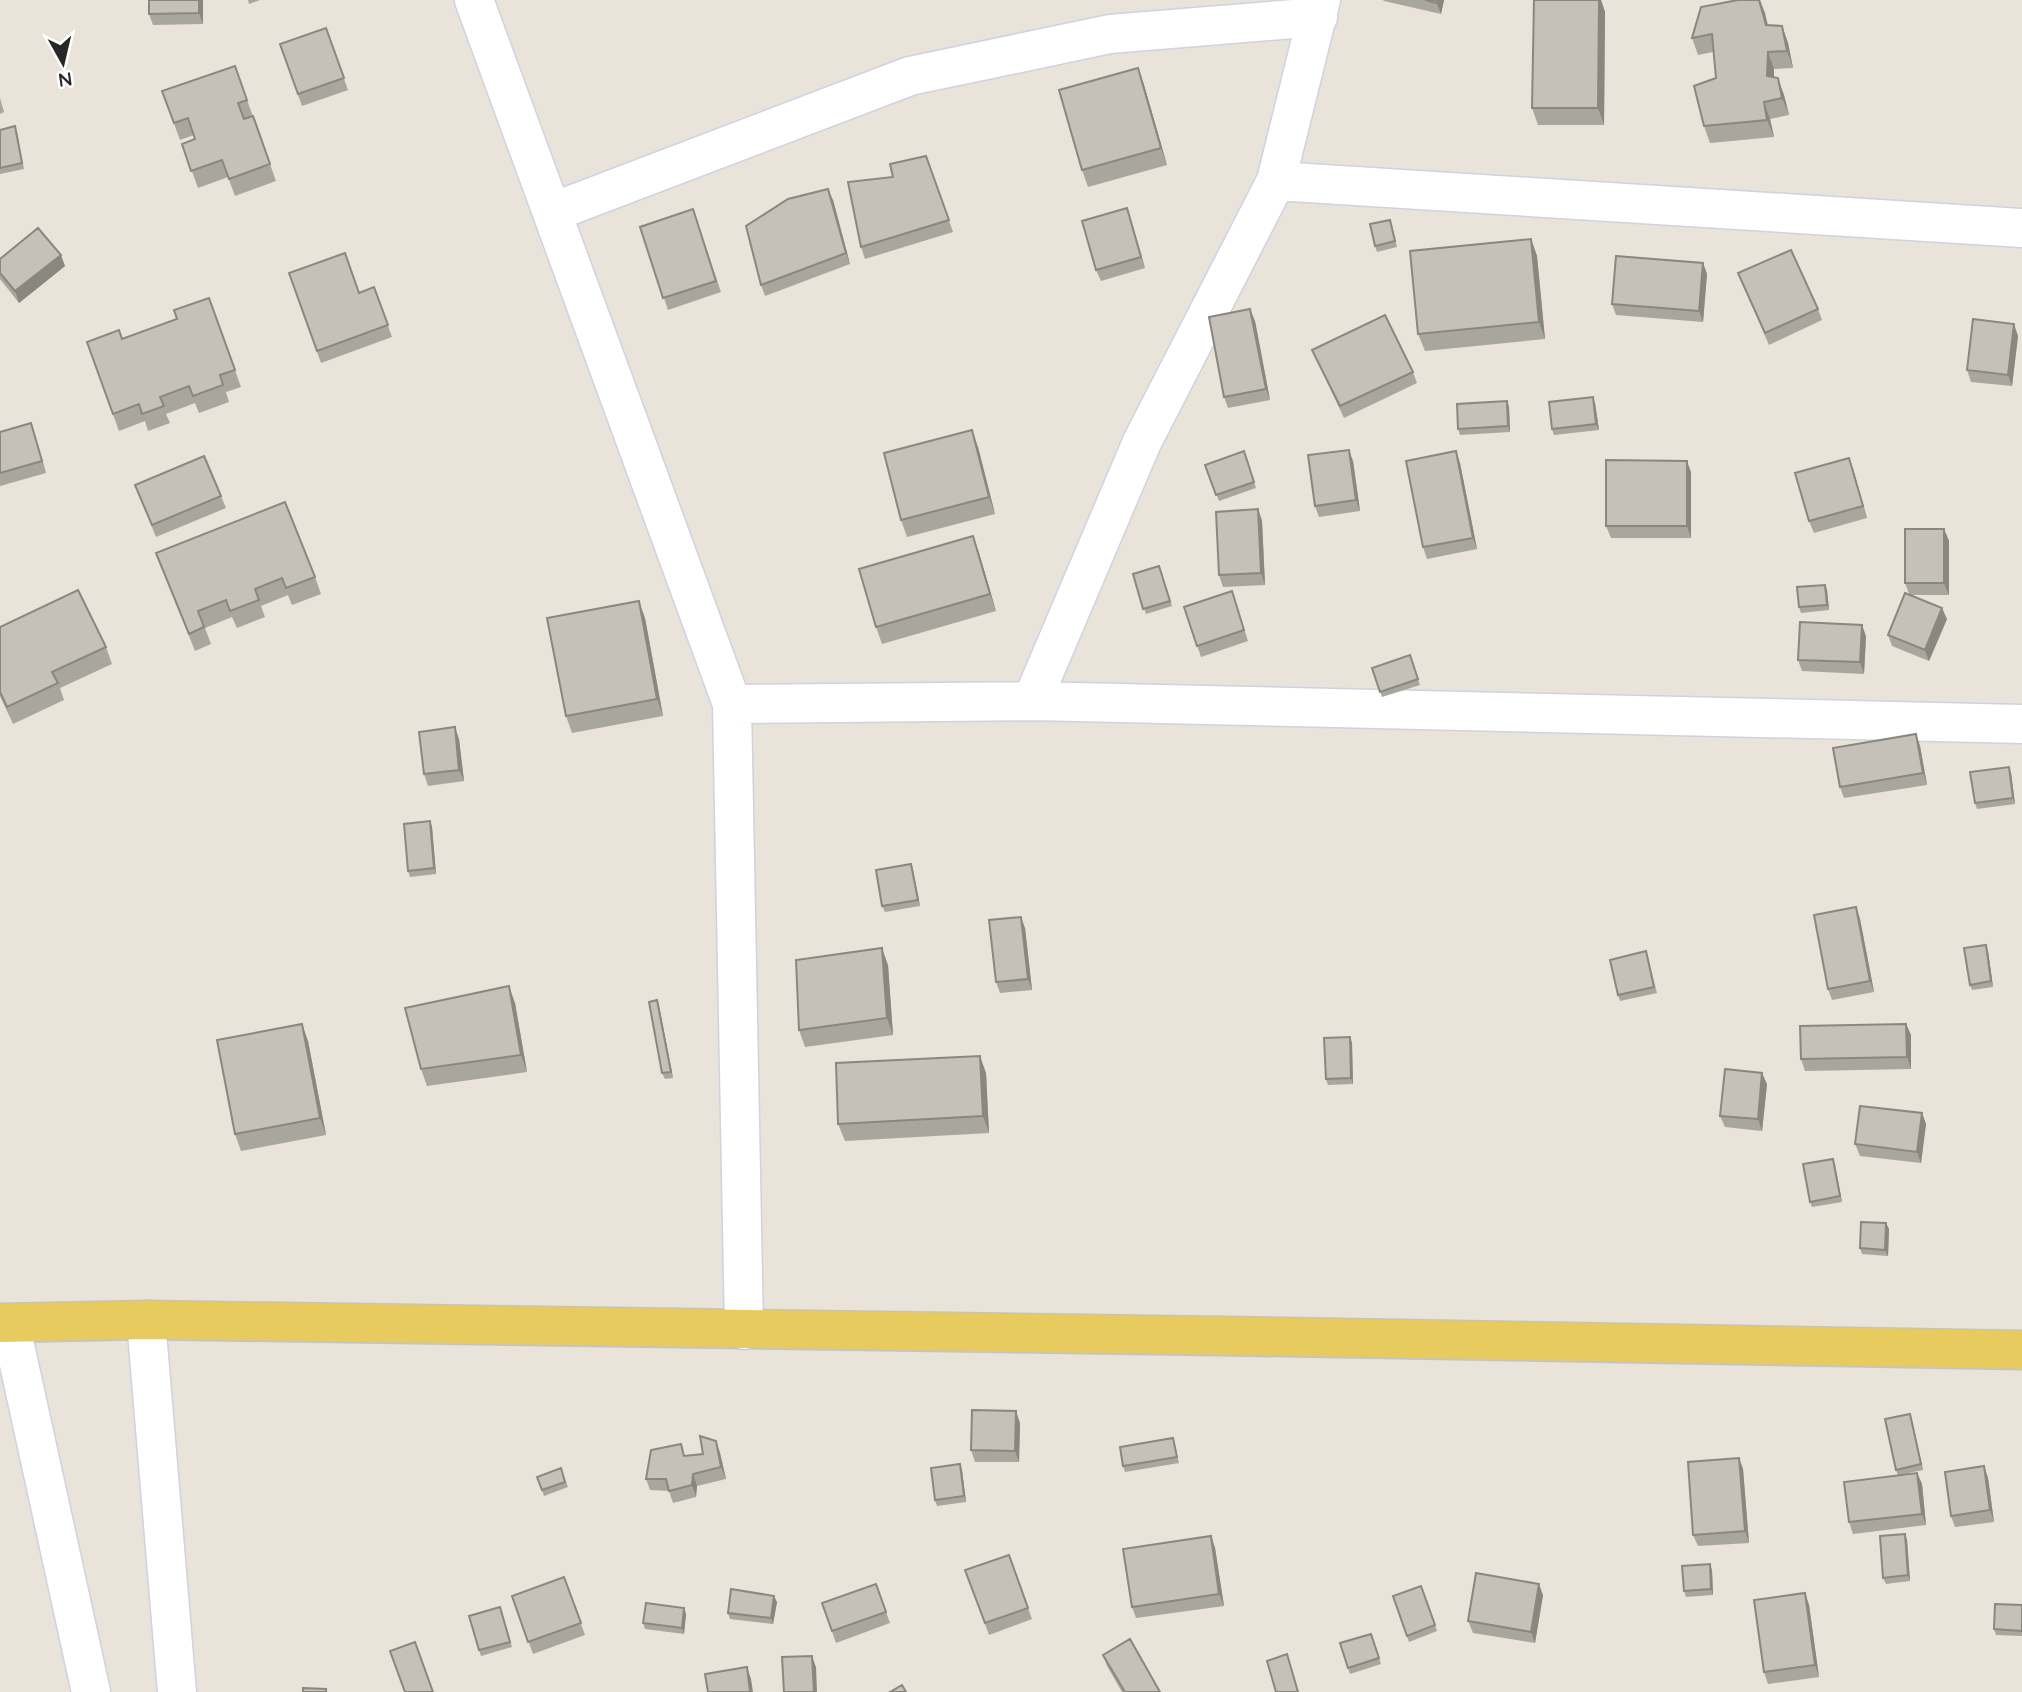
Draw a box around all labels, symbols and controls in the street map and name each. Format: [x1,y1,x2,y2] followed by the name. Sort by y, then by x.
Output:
[28,28,98,98] north arrow
[57,67,74,93] text: N

